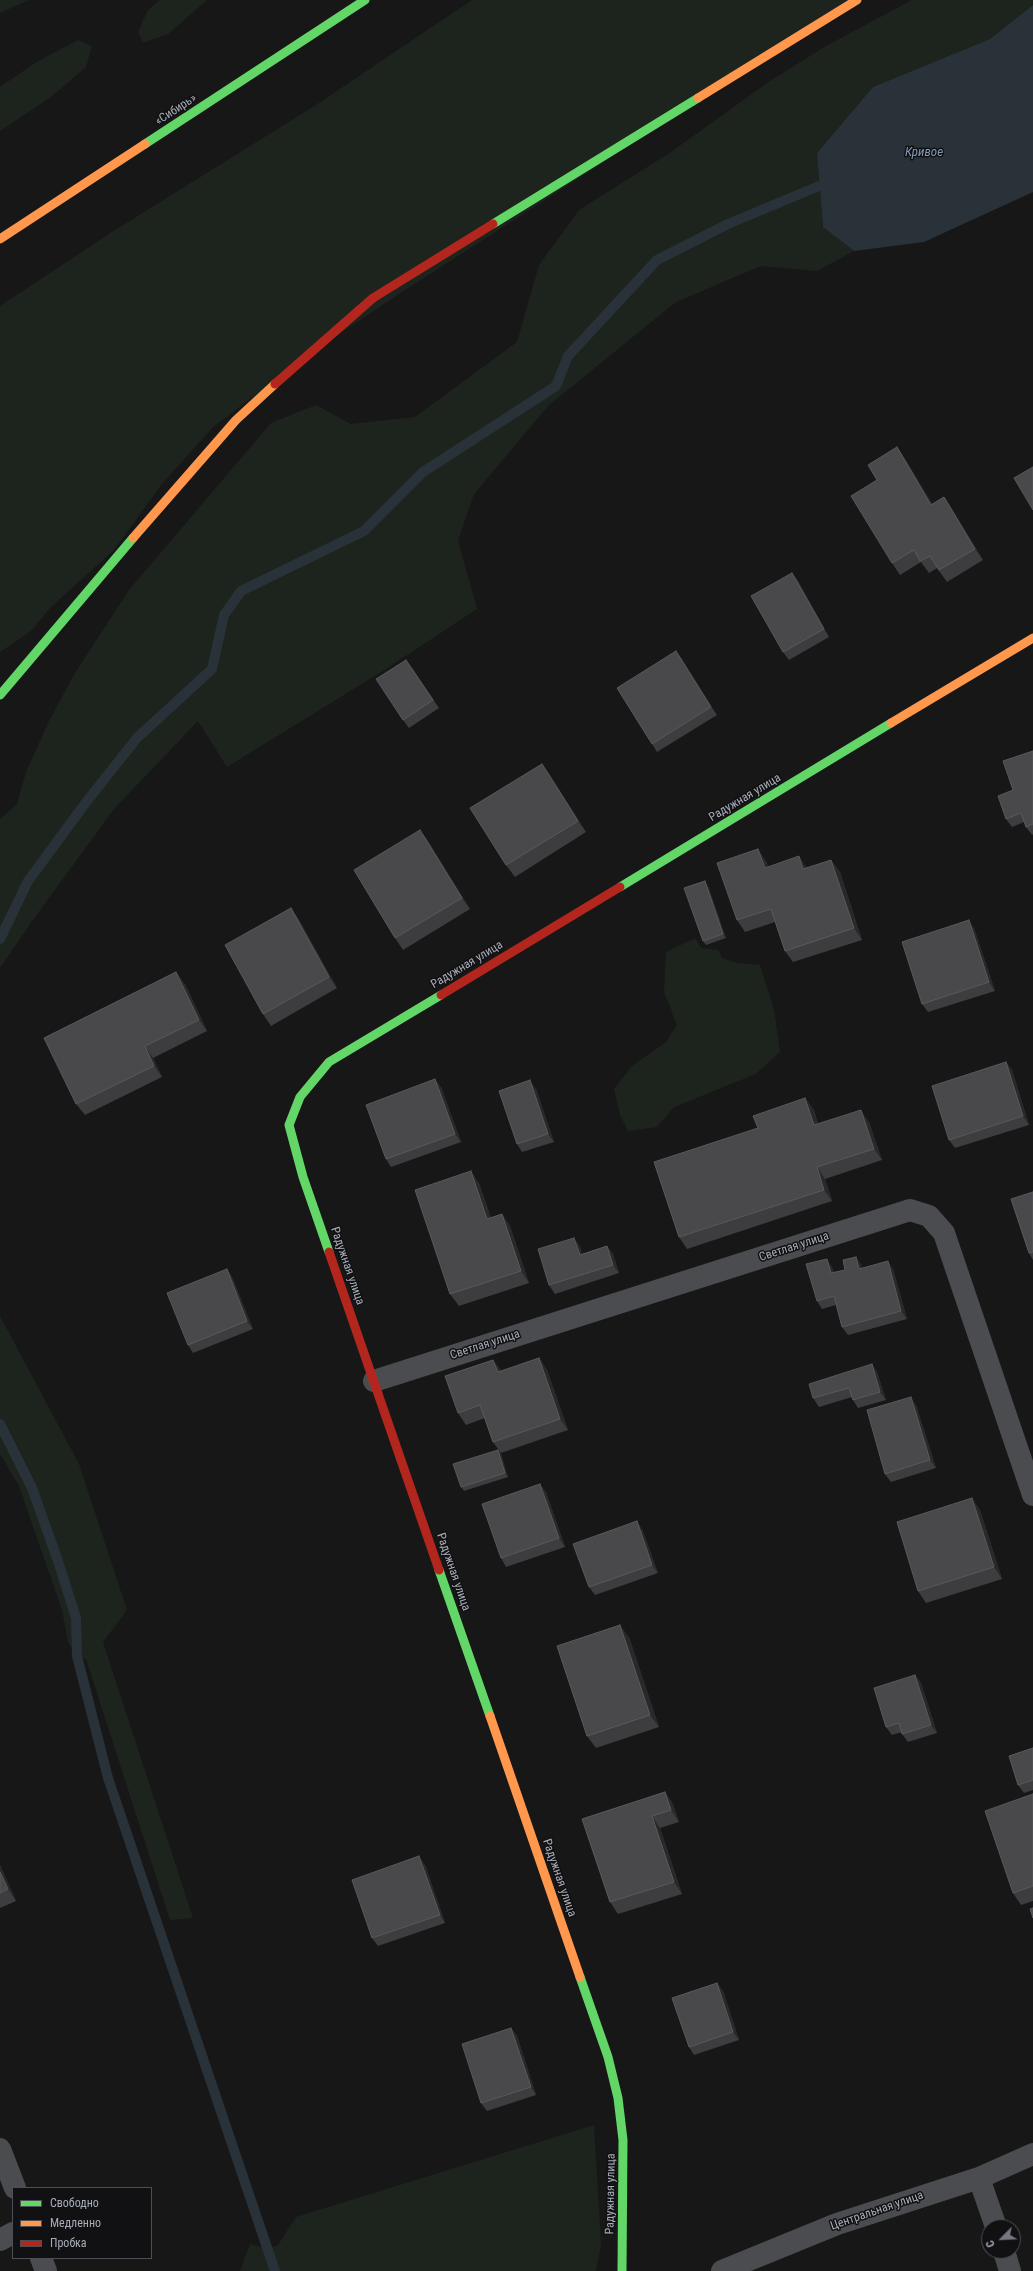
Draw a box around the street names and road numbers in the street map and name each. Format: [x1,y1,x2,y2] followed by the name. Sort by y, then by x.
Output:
[153,91,199,129] street label: «Сибирь»
[707,771,783,825] street label: Радужная улица
[429,938,505,992] street label: Радужная улица
[327,1225,367,1307] street label: Радужная улица
[757,1229,831,1265] street label: Светлая улица
[448,1327,522,1363] street label: Светлая улица
[433,1531,473,1613] street label: Радужная улица
[539,1837,579,1919] street label: Радужная улица
[603,2153,619,2235] street label: Радужная улица
[829,2188,925,2234] street label: Центральная улица

